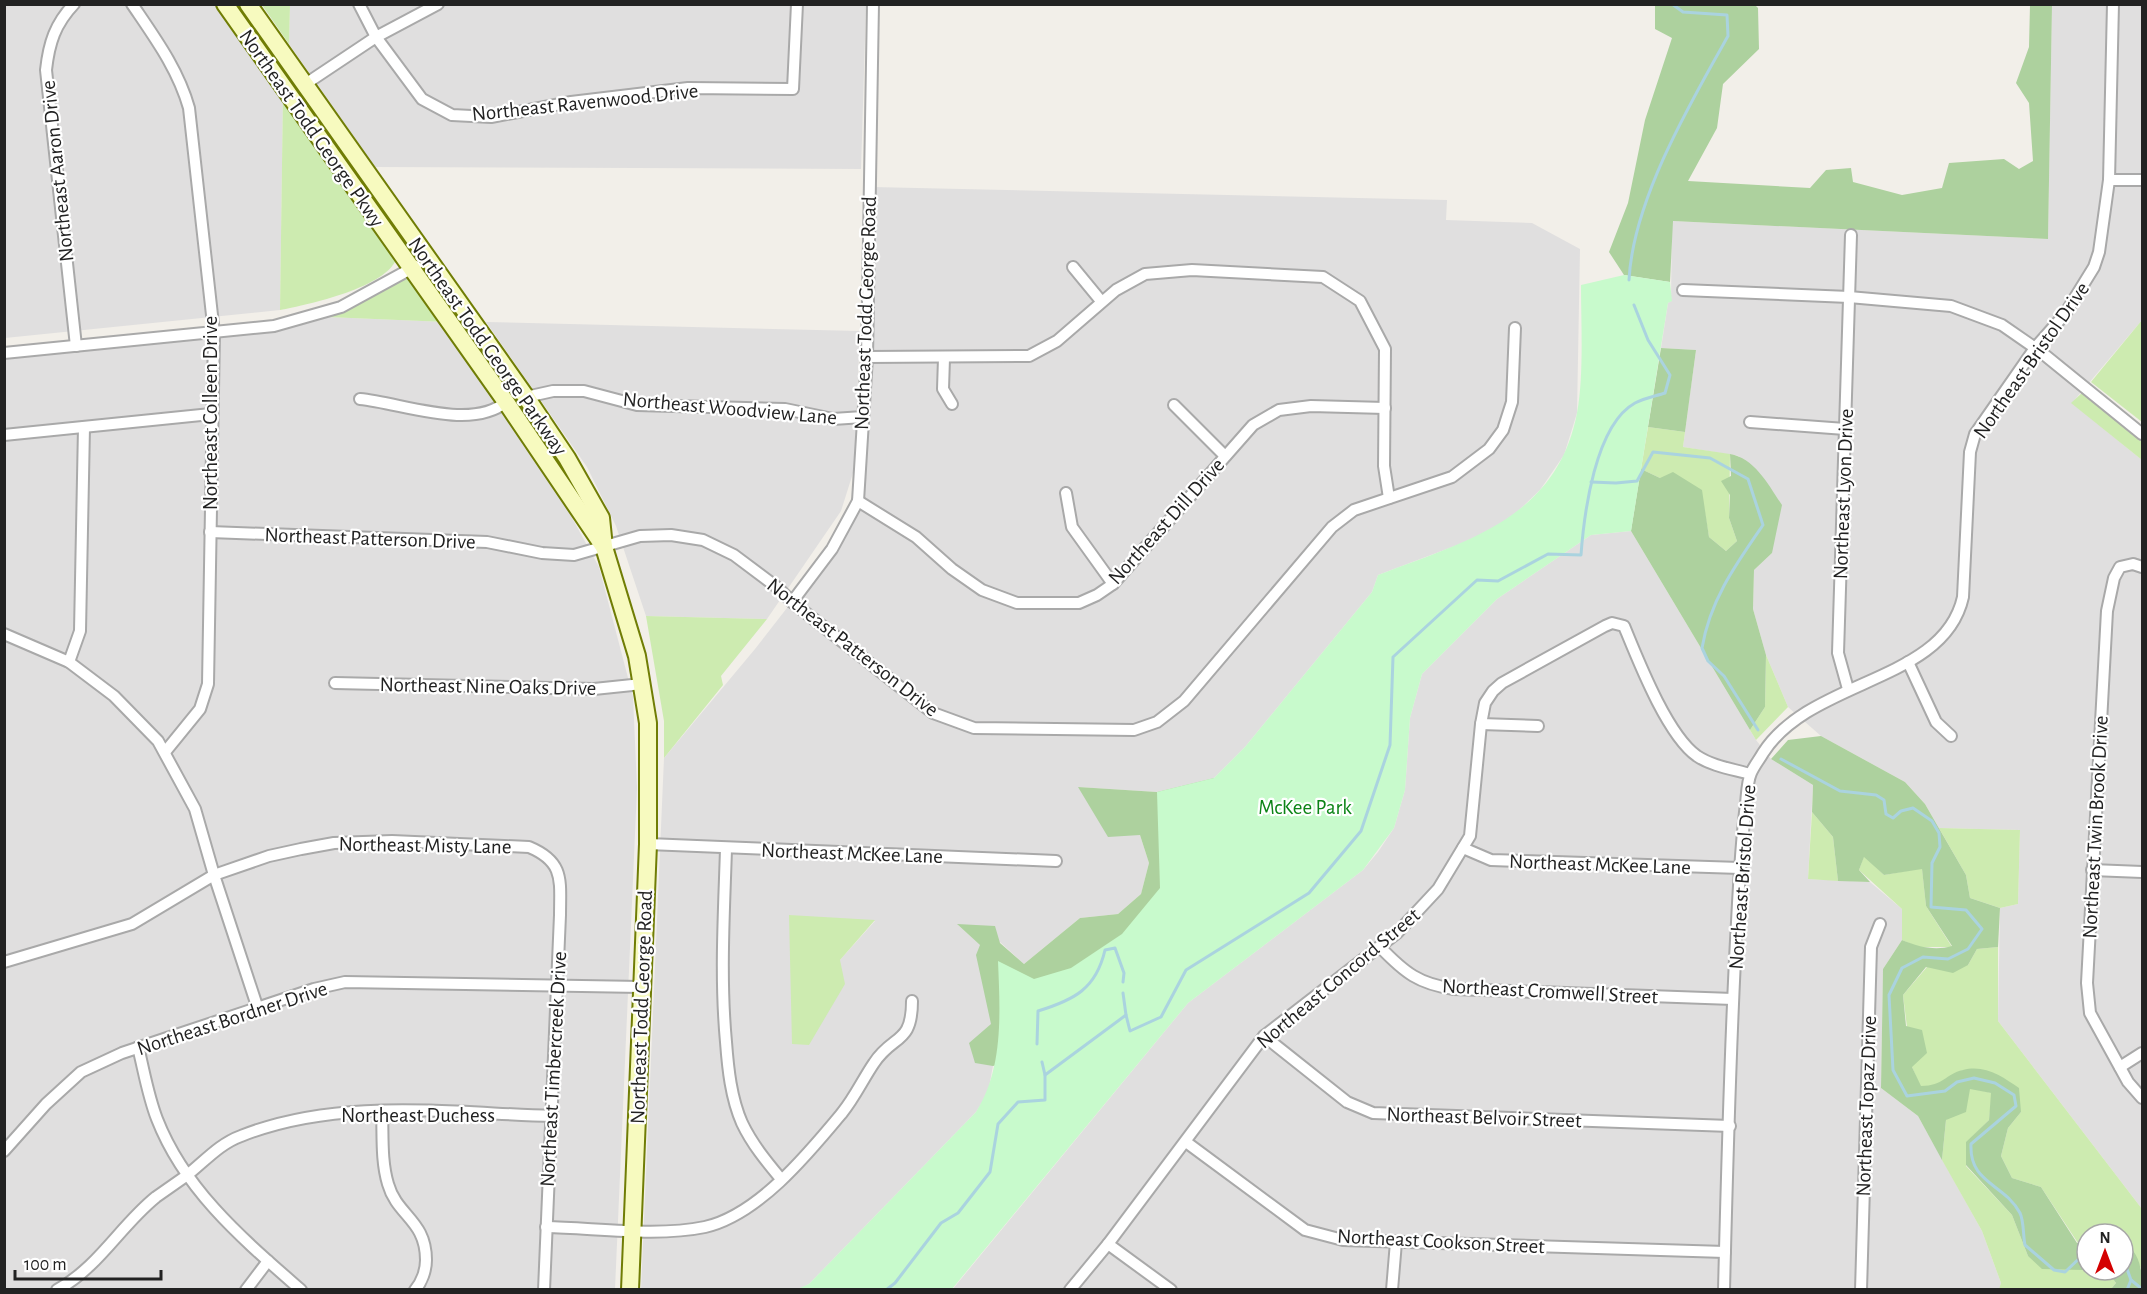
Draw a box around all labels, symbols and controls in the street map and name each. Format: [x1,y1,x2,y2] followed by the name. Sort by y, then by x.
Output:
[235,26,388,231] street label: Northeast Todd George Pkwy
[38,79,77,263] street label: Northeast Aaron Drive
[471,80,699,125] street label: Northeast Ravenwood Drive
[851,196,880,430] street label: Northeast Todd George Road
[404,233,571,459] street label: Northeast Todd George Parkway
[1970,278,2093,442] street label: Northeast Bristol Drive
[200,316,221,510] street label: Northeast Colleen Drive
[622,389,838,428] street label: Northeast Woodview Lane
[1830,408,1857,580] street label: Northeast Lyon Drive
[1104,454,1228,589] street label: Northeast Dill Drive
[264,524,476,553] street label: Northeast Patterson Drive
[763,574,942,721] street label: Northeast Patterson Drive
[379,674,597,699] street label: Northeast Nine Oaks Drive
[2079,715,2112,939] street label: Northeast Twin Brook Drive
[1726,784,1759,970] street label: Northeast Bristol Drive
[1258,797,1352,818] park label: McKee Park
[338,833,512,858] street label: Northeast Misty Lane
[761,840,943,867] street label: Northeast McKee Lane
[1509,851,1691,878] street label: Northeast McKee Lane
[627,890,656,1124] street label: Northeast Todd George Road
[1253,904,1424,1053] street label: Northeast Concord Street
[537,951,570,1187] street label: Northeast Timbercreek Drive
[1441,975,1659,1008] street label: Northeast Cromwell Street
[134,978,330,1059] street label: Northeast Bordner Drive
[1853,1015,1880,1197] street label: Northeast Topaz Drive
[1386,1104,1582,1131] street label: Northeast Belvoir Street
[341,1105,495,1126] street label: Northeast Duchess
[2075,1222,2135,1282] north arrow
[1337,1226,1546,1257] street label: Northeast Cookson Street
[2099,1230,2111,1246] text: N
[15,1243,160,1281] scale bar
[24,1256,67,1274] text: 100 m

